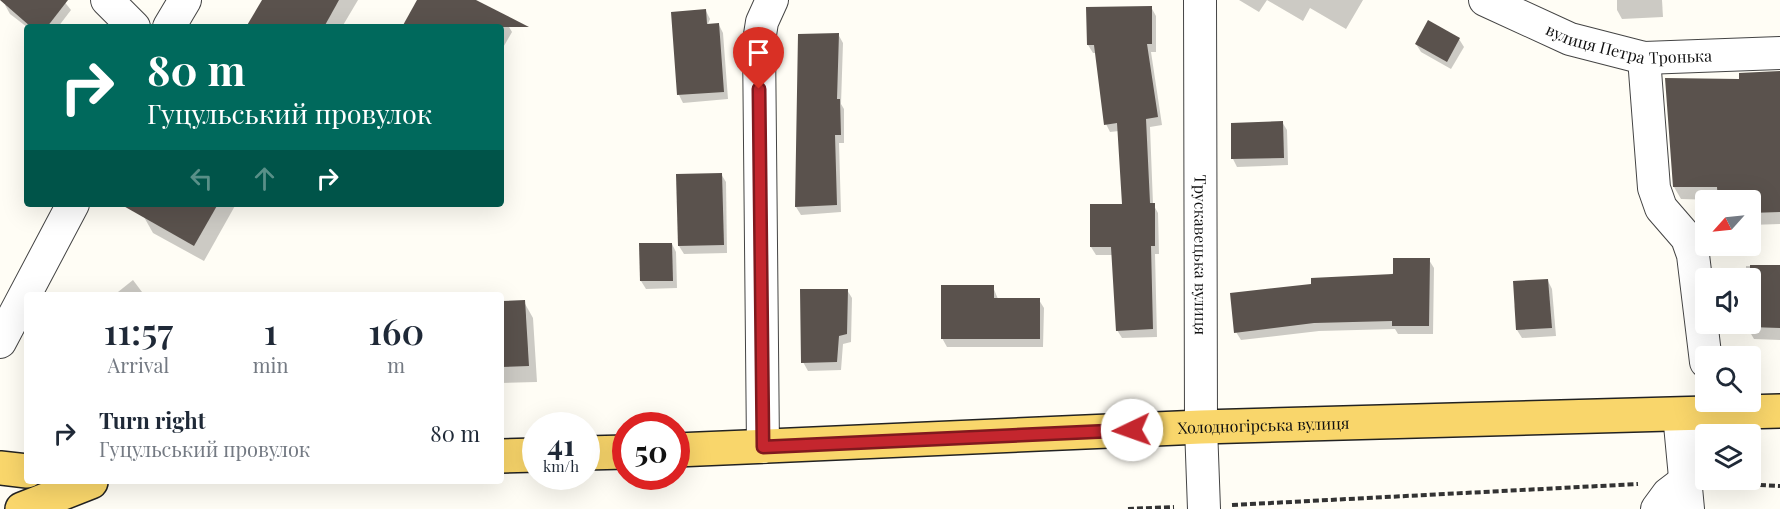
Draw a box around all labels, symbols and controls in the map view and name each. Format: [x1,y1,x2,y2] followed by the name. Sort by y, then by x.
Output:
[1543,18,1712,68] street label: вулиця Петра Тронька
[733,27,784,89] pin
[742,36,775,69] icon: arrive
[147,41,245,97] text: 80 m
[48,48,126,126] icon: right
[147,95,432,131] text: Гуцульський провулок
[185,162,218,195] icon: left
[248,162,281,195] icon: ahead
[311,162,344,195] icon: right
[1190,175,1212,336] street label: Трускавецька вулиця
[1695,190,1761,256] north arrow
[1695,190,1761,490] map controls
[1695,268,1761,334] button: sound
[104,306,173,354] text: 11:57
[264,306,277,354] text: 1
[368,306,424,354] text: 160
[1695,346,1761,412] button: search
[108,351,169,378] text: Arrival
[253,351,288,378] text: min
[387,351,405,378] text: m
[1100,398,1164,462] position arrow
[99,405,205,435] text: Turn right
[612,412,690,490] speed limit sign: 50
[1177,412,1350,438] street label: Холодногірська вулиця
[48,417,81,450] icon: right
[430,418,480,448] text: 80 m
[547,424,575,464] text: 41
[1695,424,1761,490] button: layers
[99,435,310,462] text: Гуцульський провулок
[543,456,579,476] text: km/h

